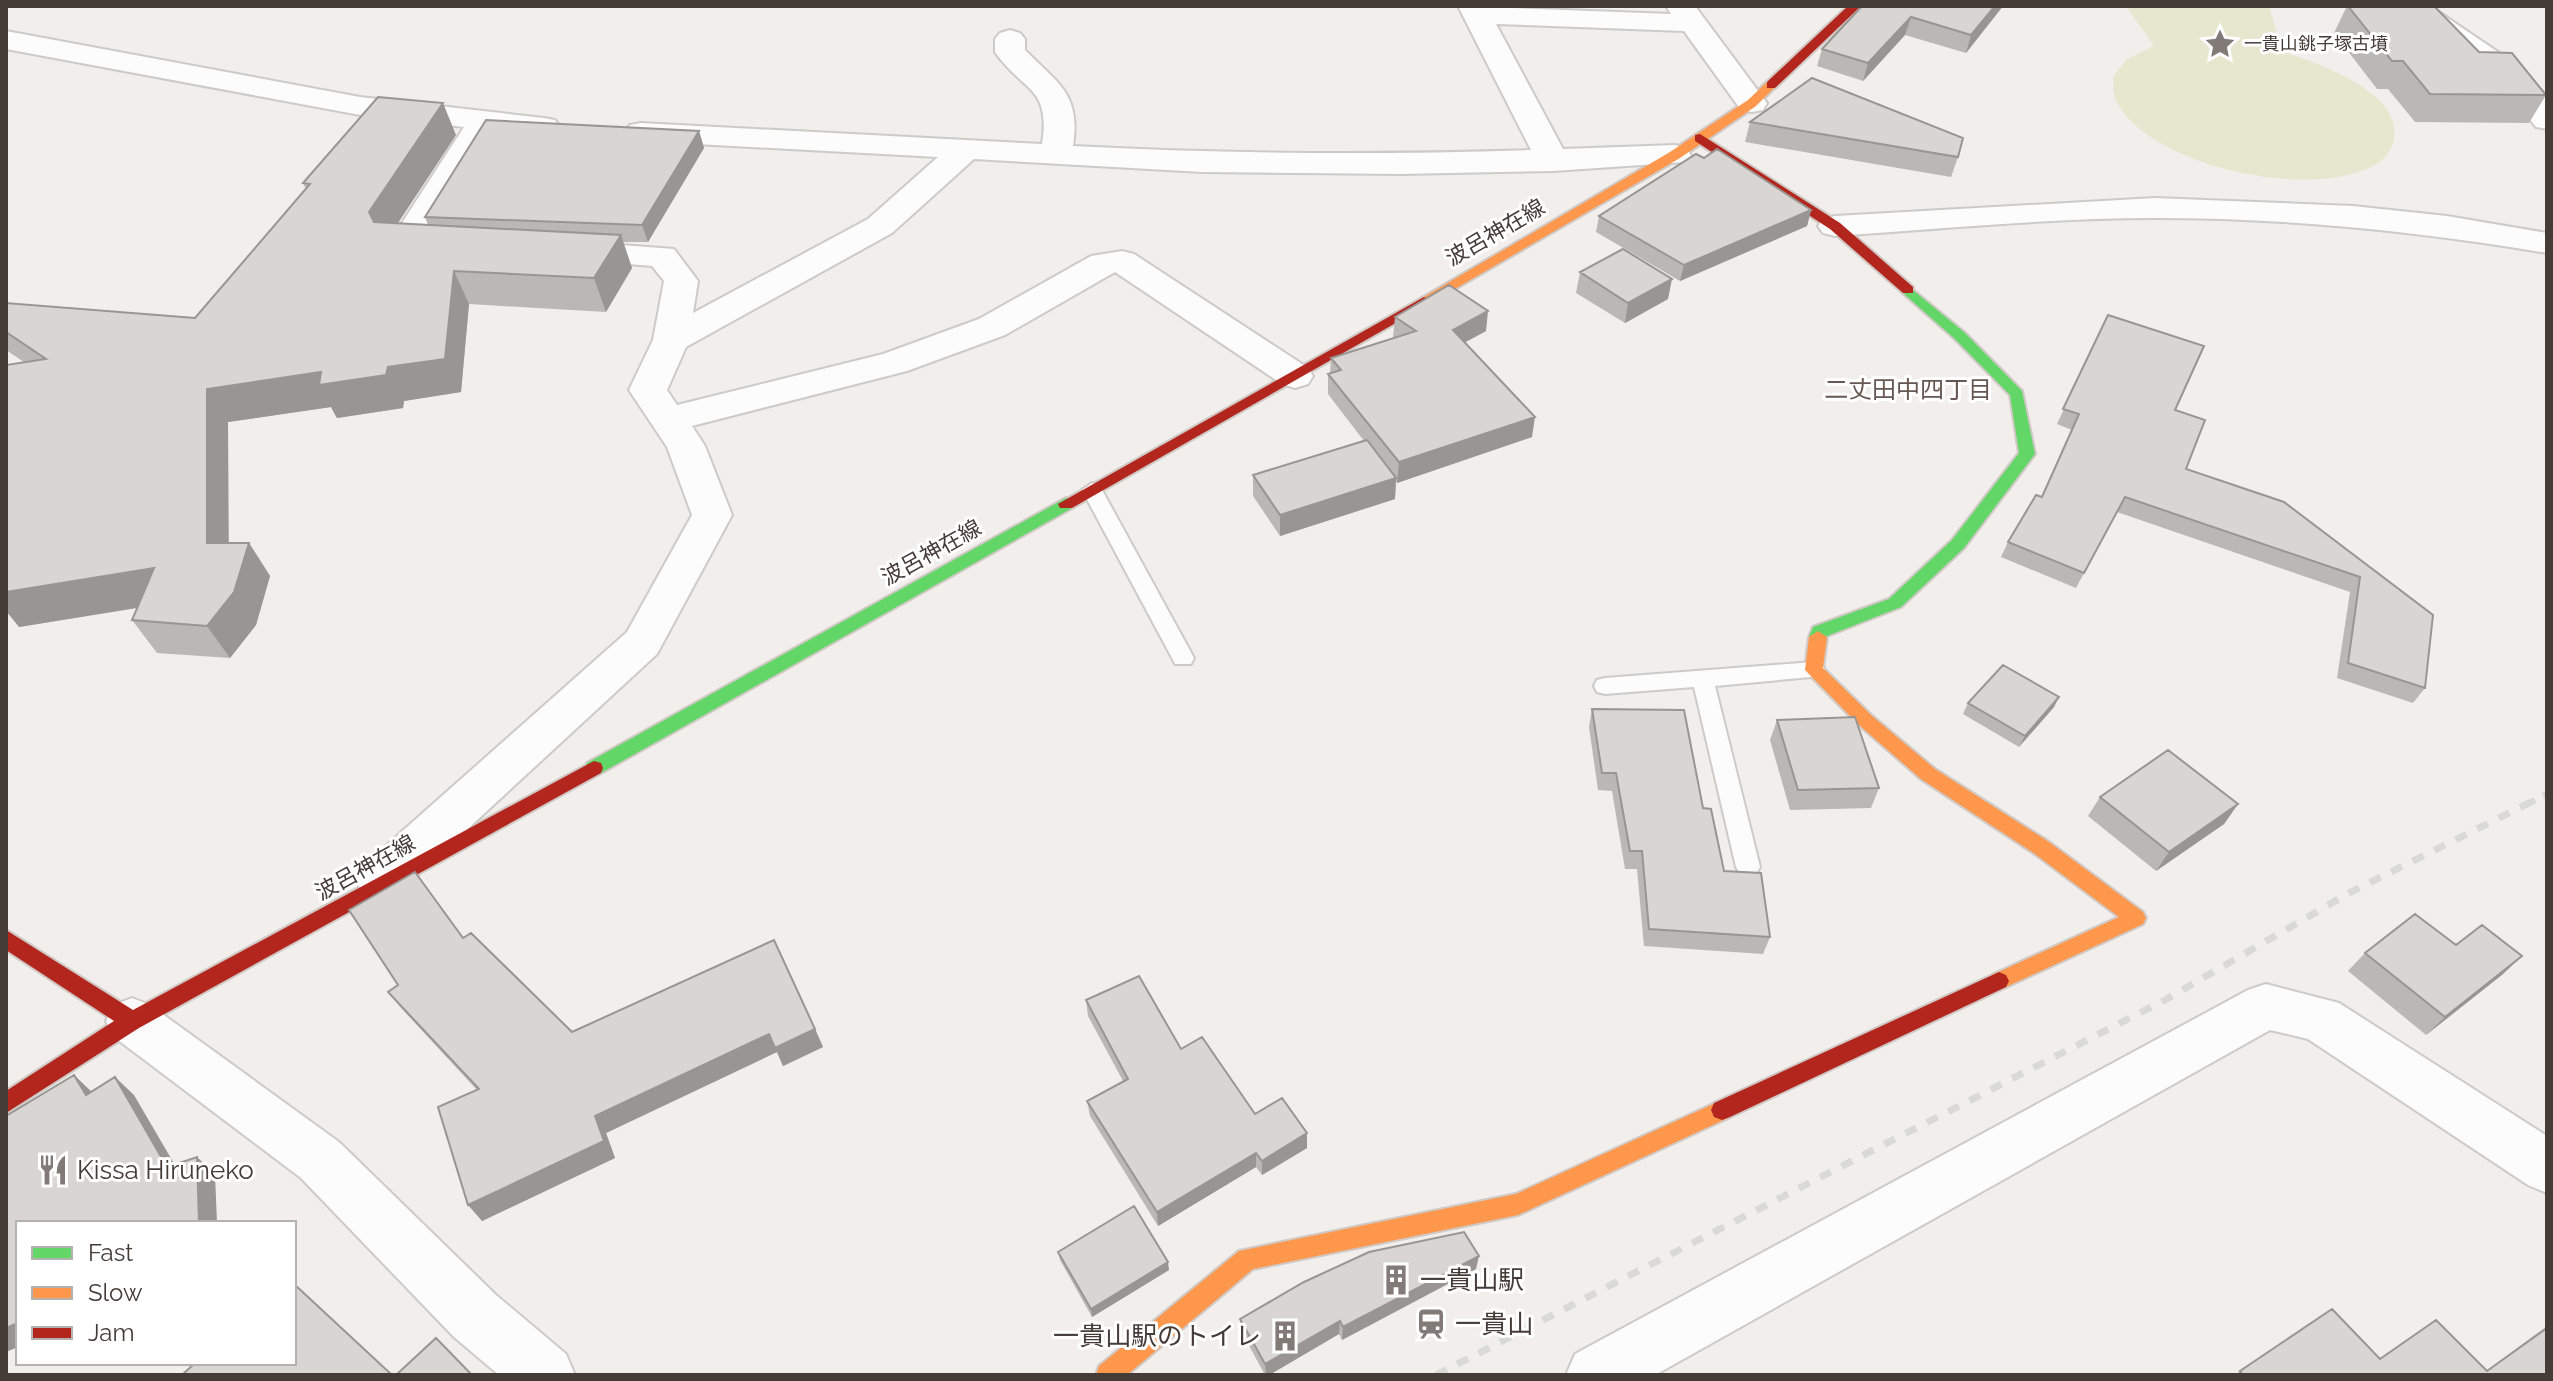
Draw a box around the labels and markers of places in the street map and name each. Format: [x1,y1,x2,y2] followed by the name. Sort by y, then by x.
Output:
[2203,27,2237,61] place icon: 一貴山銚子塚古墳
[2244,33,2388,54] place label: 一貴山銚子塚古墳
[36,1153,70,1187] restaurant icon: Kissa Hiruneko
[77,1155,254,1185] place label: Kissa Hiruneko
[1379,1263,1413,1297] building icon: 一貴山駅
[1420,1265,1524,1295] place label: 一貴山駅
[1414,1307,1448,1341] station icon: 一貴山
[1455,1309,1533,1339] place label: 一貴山
[1268,1319,1302,1353] building icon: 一貴山駅のトイレ
[1053,1321,1261,1351] place label: 一貴山駅のトイレ

